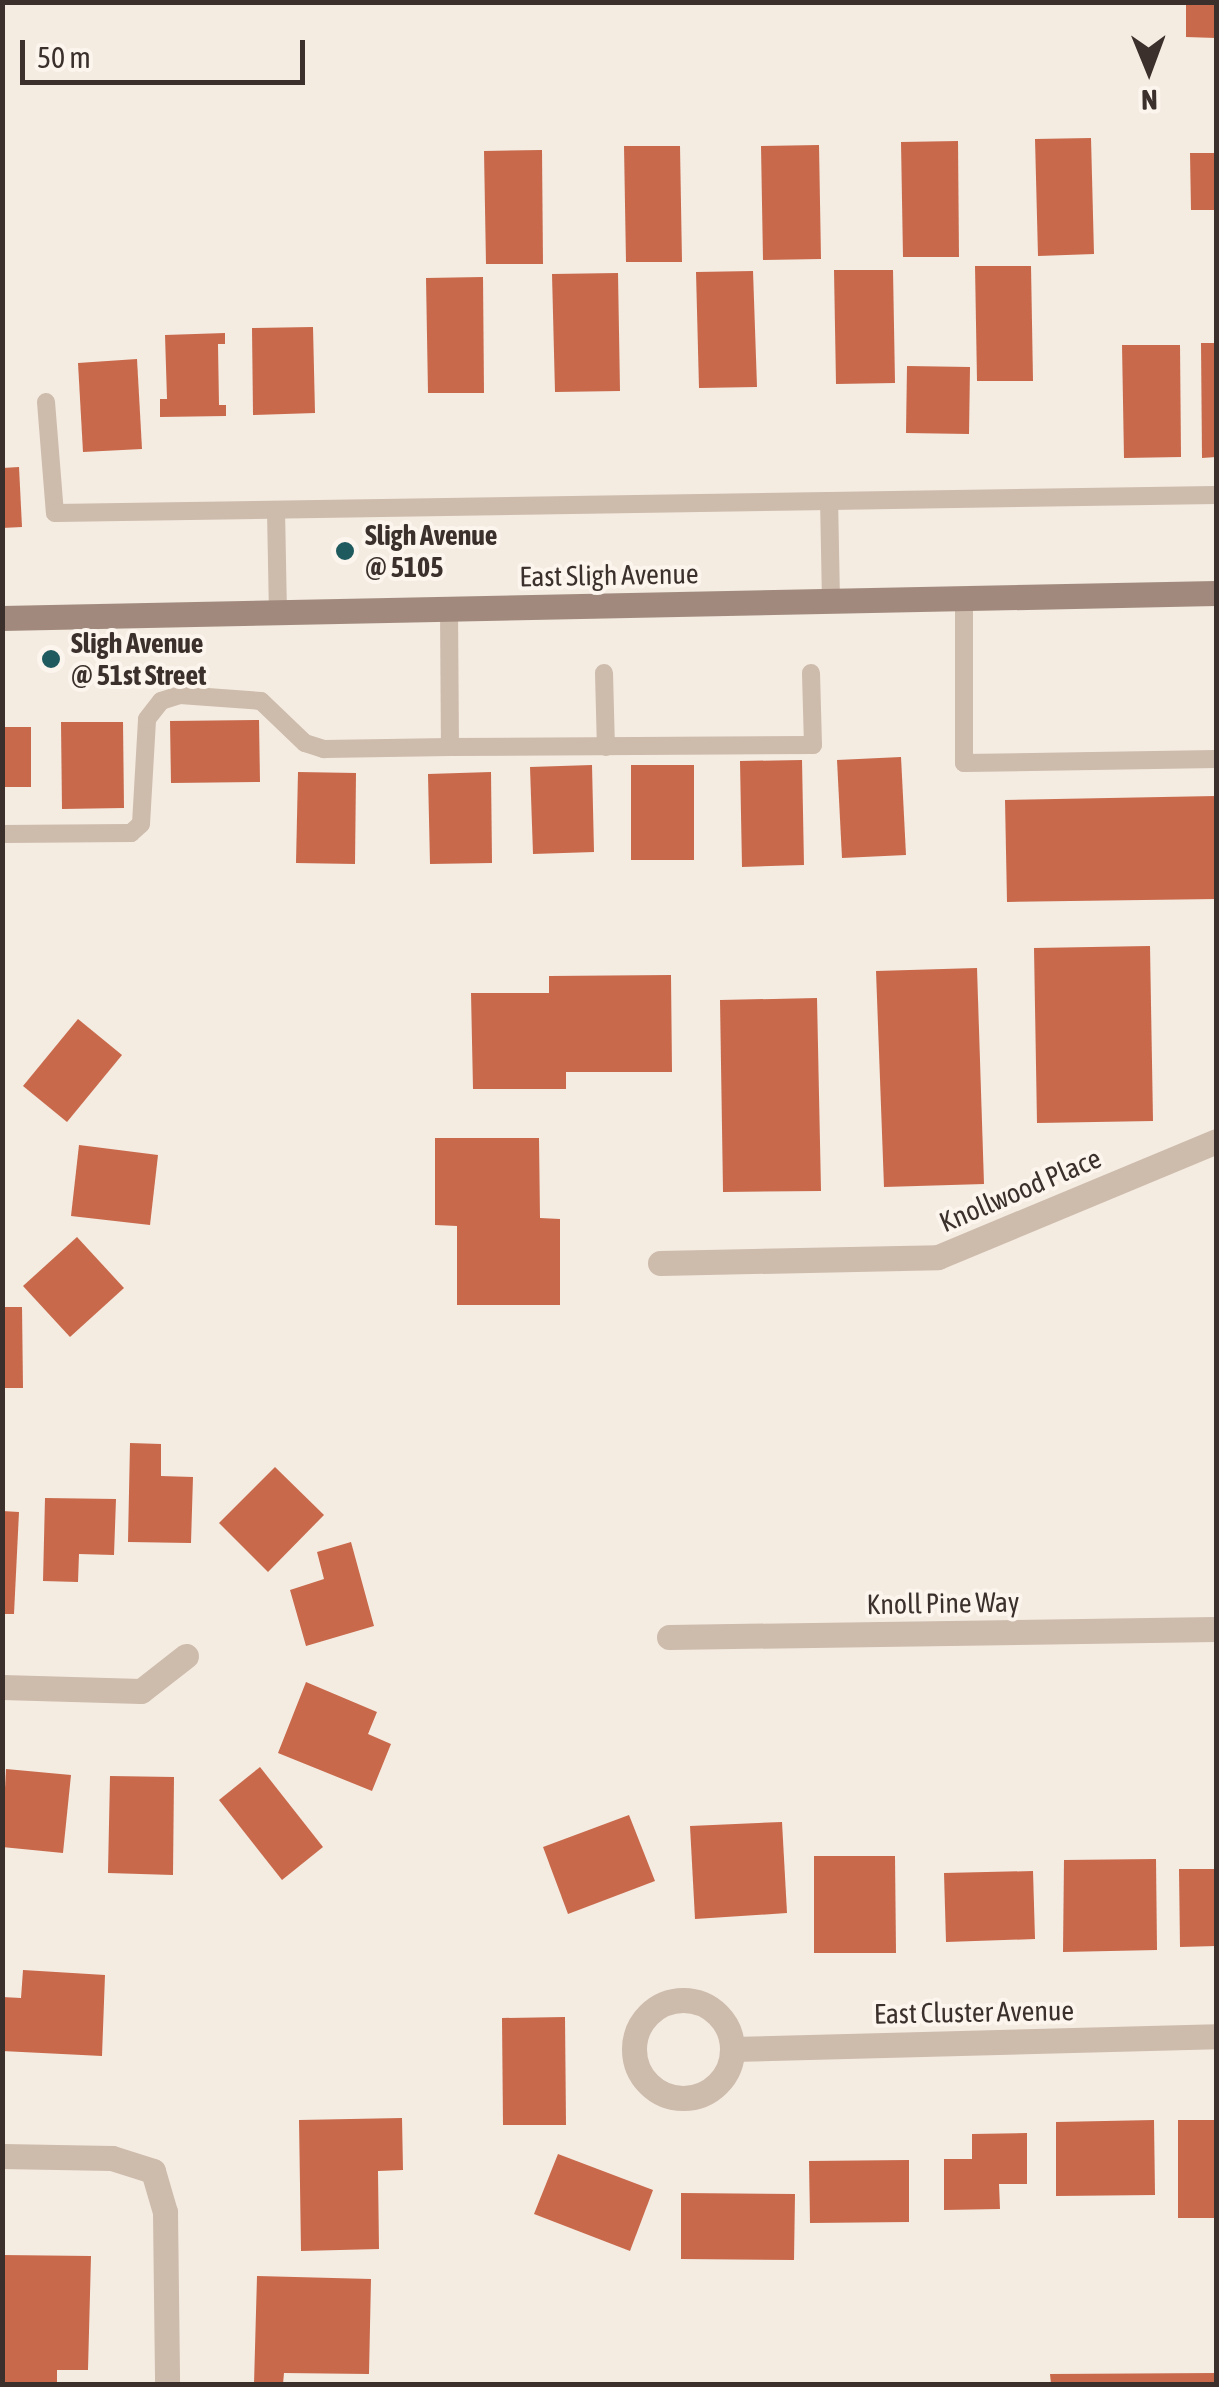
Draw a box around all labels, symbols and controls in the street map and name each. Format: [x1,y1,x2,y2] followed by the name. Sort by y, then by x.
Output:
[25,20,310,82] scale bar
[1099,20,1199,120] north arrow
[37,40,91,74] text: 50 m
[1141,84,1158,116] text: N
[365,518,498,584] place label: Sligh Avenue @ 5105
[334,540,356,562] marker: Sligh Avenue @ 5105
[519,557,699,593] street label: East Sligh Avenue
[71,626,206,692] place label: Sligh Avenue @ 51st Street
[40,648,62,670] marker: Sligh Avenue @ 51st Street
[934,1141,1106,1239] street label: Knollwood Place
[866,1585,1020,1621] street label: Knoll Pine Way
[874,1993,1074,2031] street label: East Cluster Avenue

